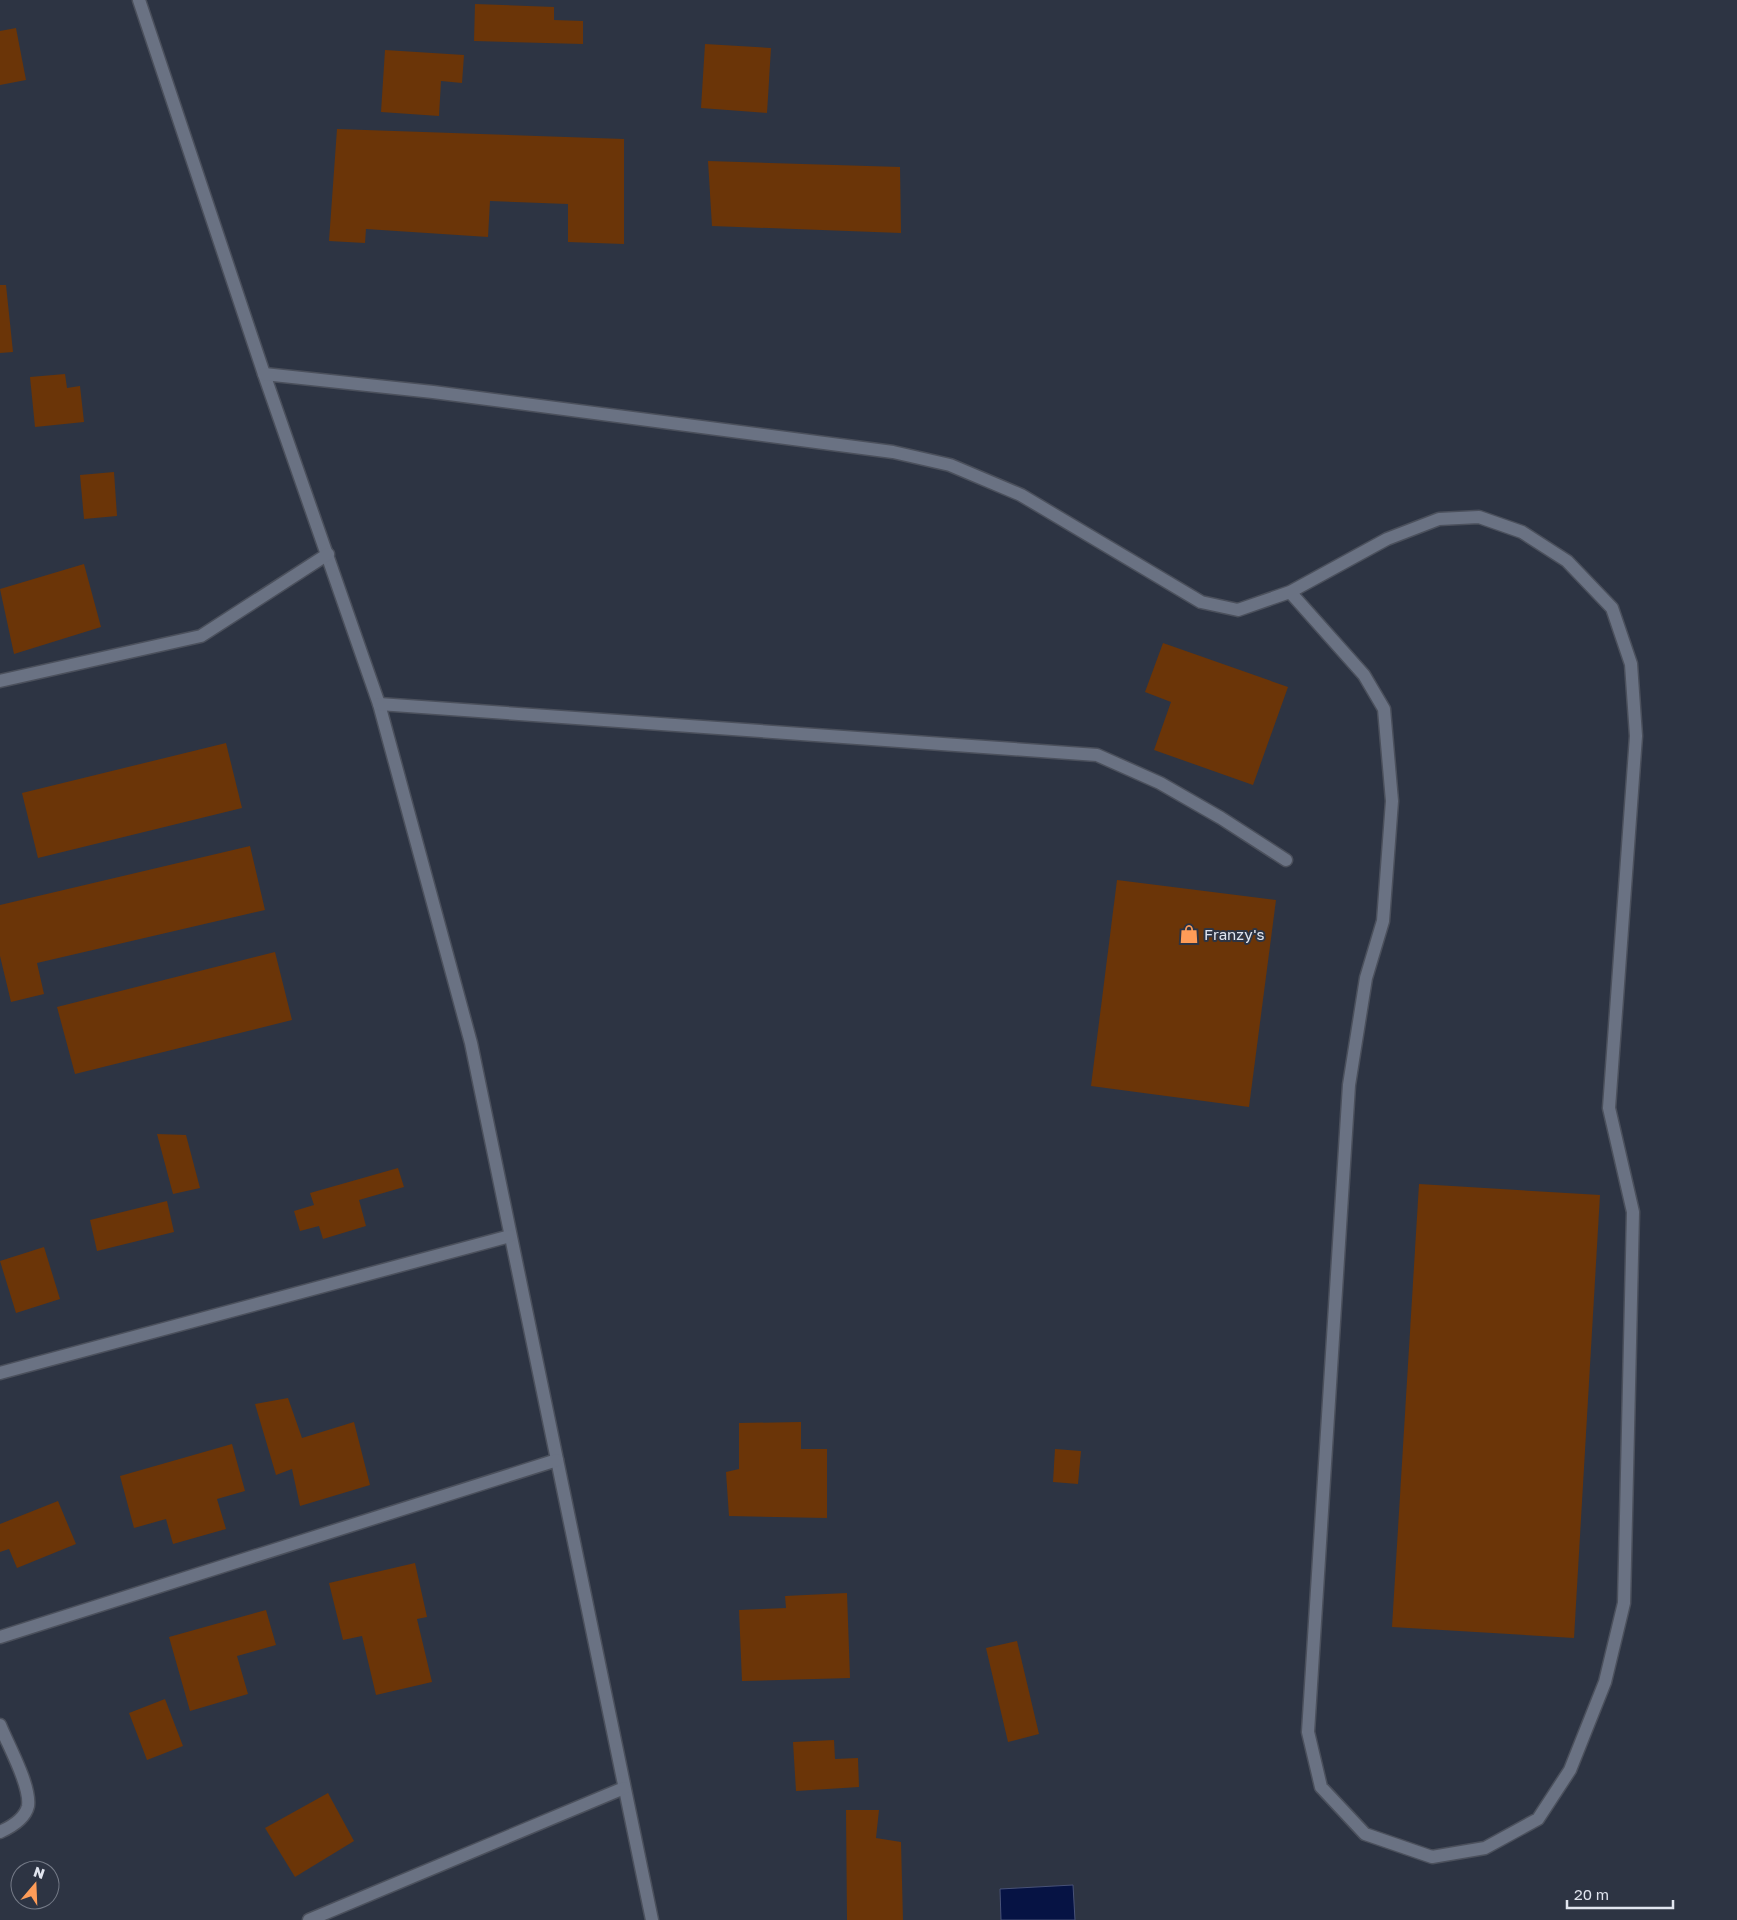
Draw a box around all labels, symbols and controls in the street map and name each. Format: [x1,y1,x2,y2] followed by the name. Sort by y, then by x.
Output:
[1178,923,1200,945] shop icon: Franzy's
[1204,925,1264,943] place label: Franzy's
[10,1860,60,1910] north arrow
[32,1862,47,1882] text: N
[1567,1878,1673,1910] scale bar
[1574,1885,1609,1903] text: 20 m

